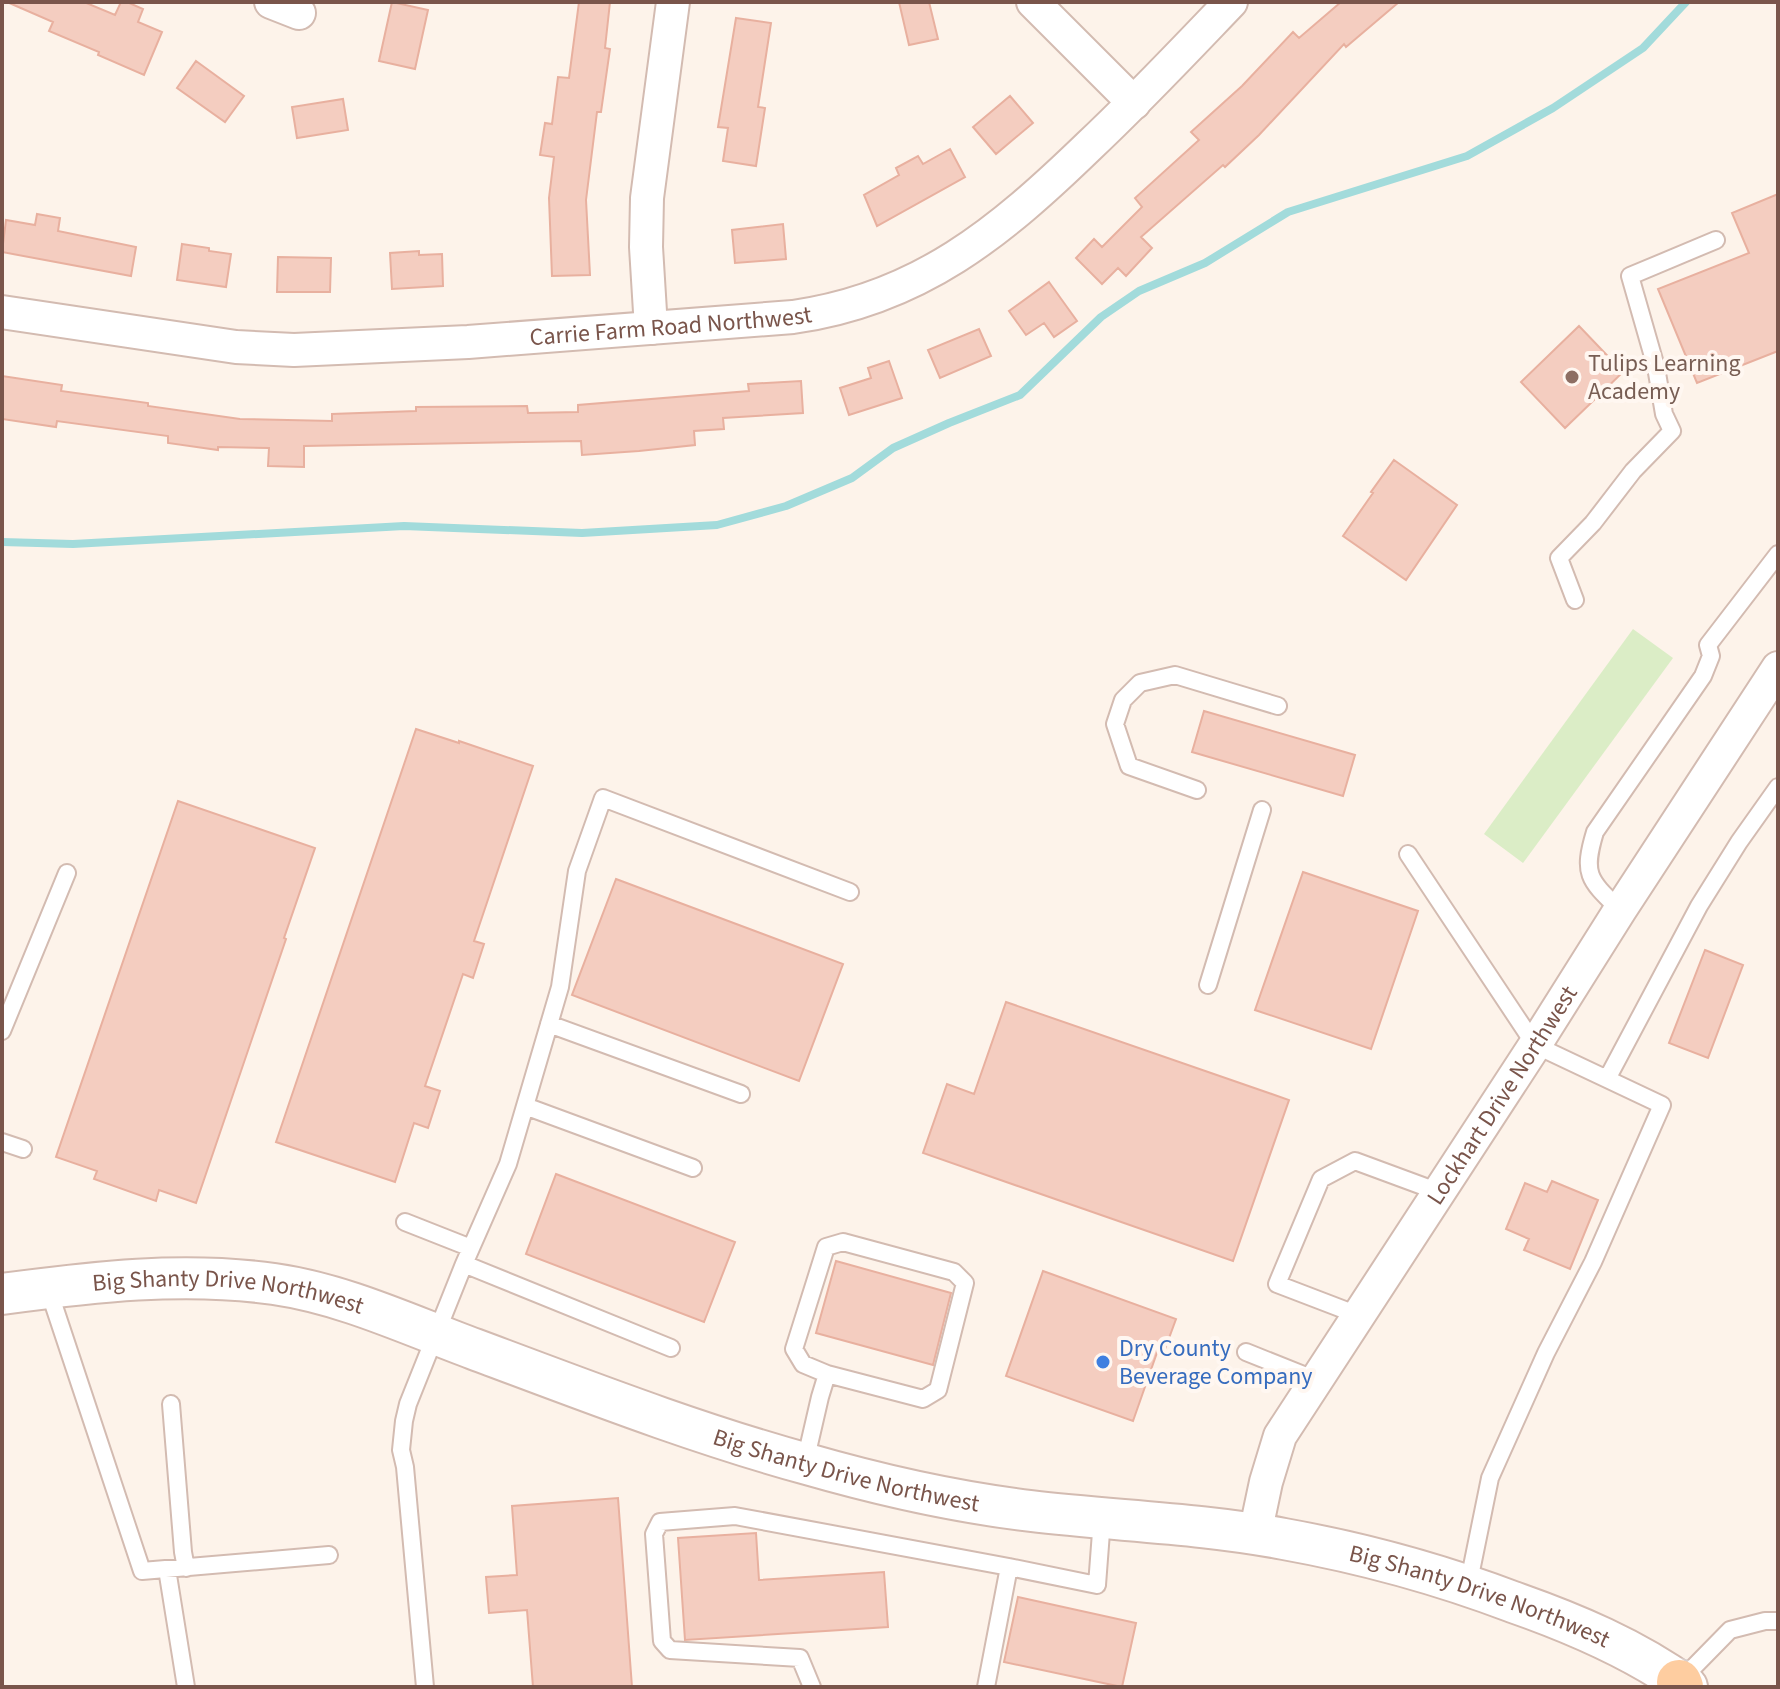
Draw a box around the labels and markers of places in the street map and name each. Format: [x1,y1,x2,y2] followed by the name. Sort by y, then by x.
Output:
[1588,346,1741,409] place label: Tulips Learning Academy
[1563,368,1581,386] marker: Tulips Learning Academy
[1119,1331,1313,1394] place label: Dry County Beverage Company
[1094,1353,1112,1371] marker: Dry County Beverage Company

